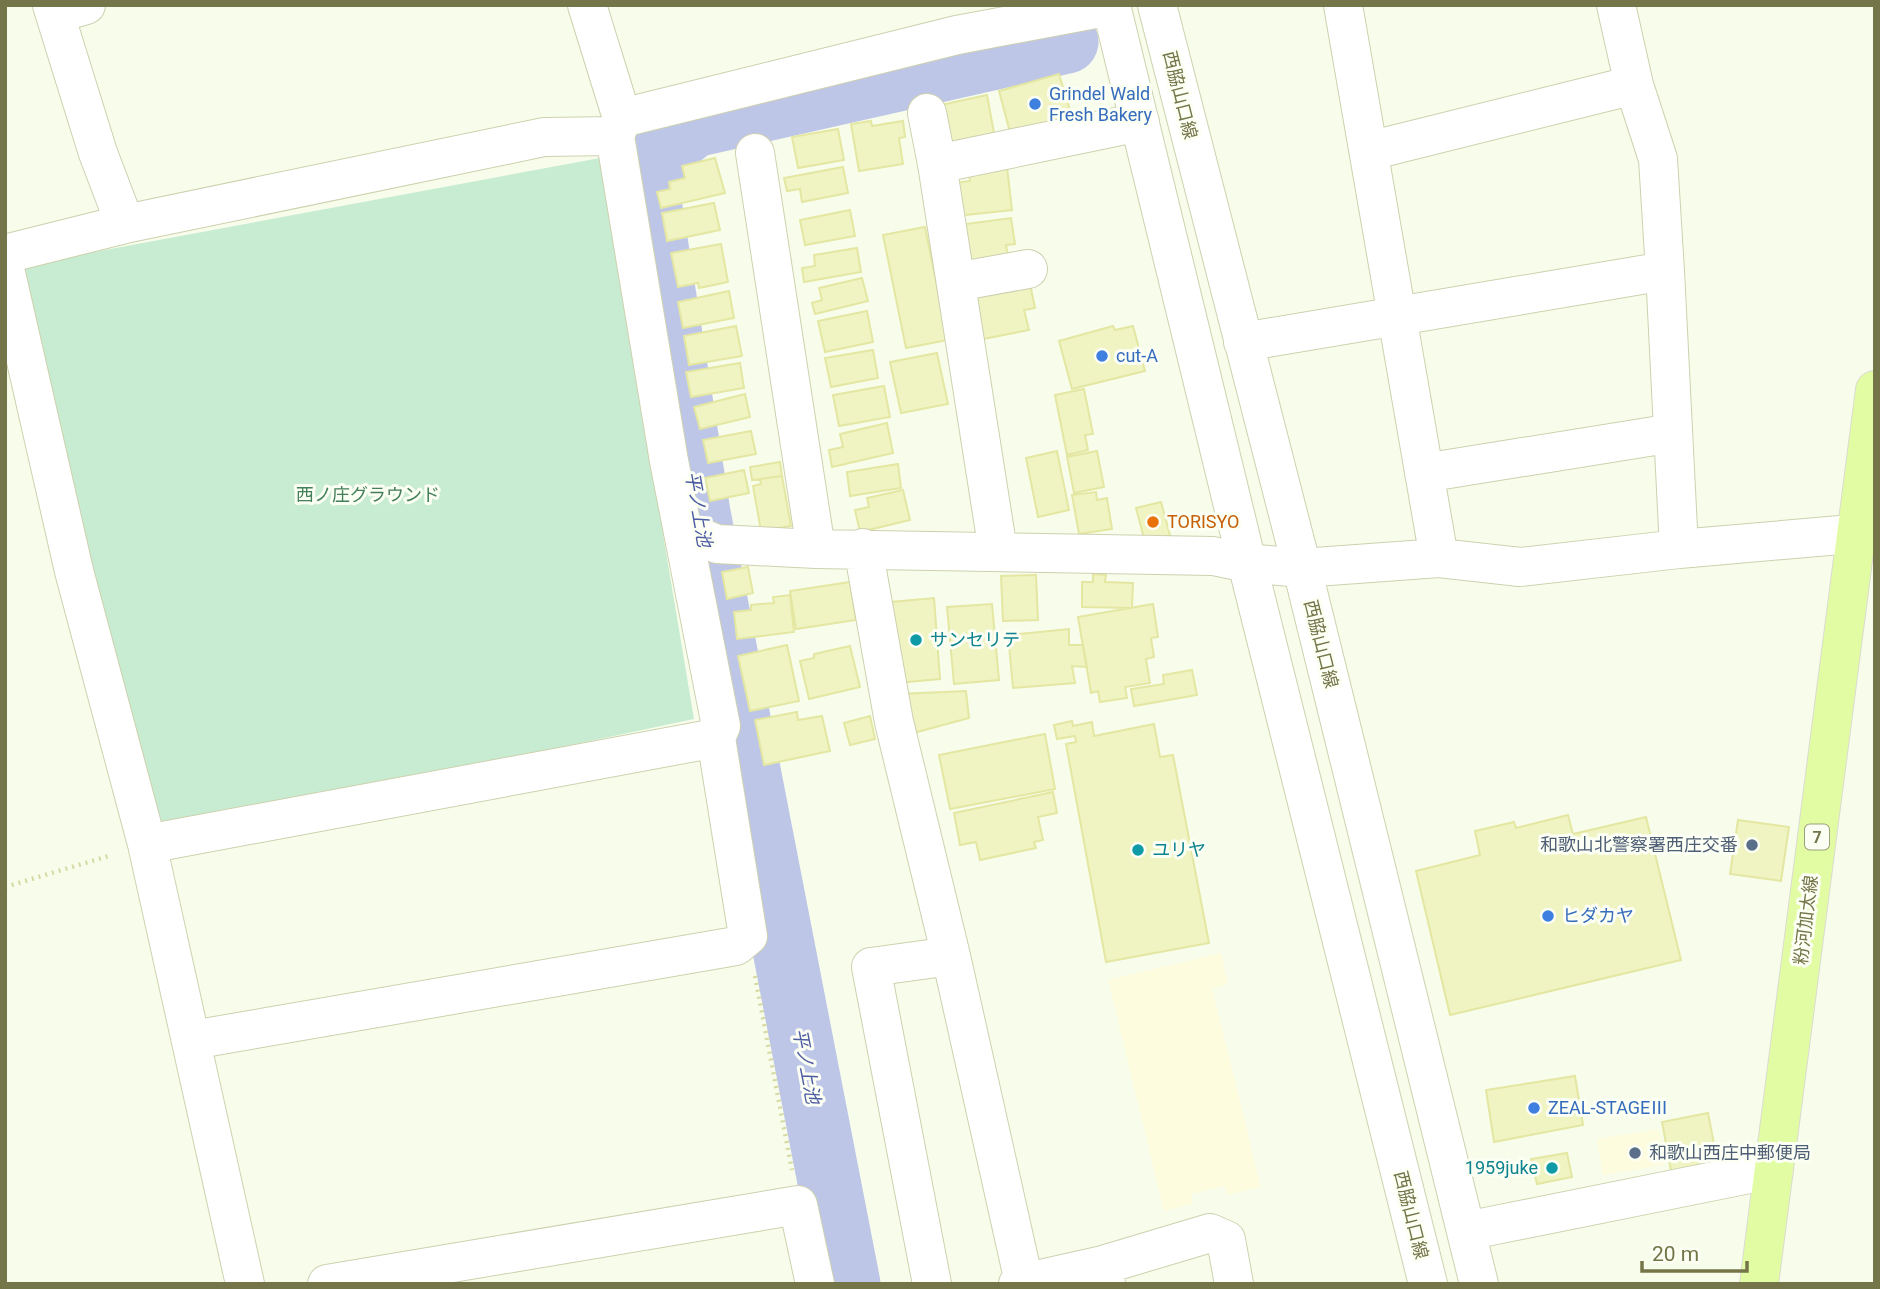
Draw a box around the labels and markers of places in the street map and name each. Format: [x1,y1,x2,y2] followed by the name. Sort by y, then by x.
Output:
[1049,83,1153,125] place label: Grindel Wald Fresh Bakery
[1027,96,1043,112] marker: Grindel Wald Fresh Bakery
[1116,345,1158,366] place label: cut-A
[1094,348,1110,364] marker: cut-A
[1167,511,1240,532] place label: TORISYO
[1145,514,1161,530] marker: TORISYO
[930,629,1020,650] place label: サンセリテ
[908,632,924,648] marker: サンセリテ
[1540,834,1738,855] place label: 和歌山北警察署西庄交番
[1744,837,1760,853] marker: 和歌山北警察署西庄交番
[1152,839,1206,860] place label: ユリヤ
[1130,842,1146,858] marker: ユリヤ
[1562,905,1634,926] place label: ヒダカヤ
[1540,908,1556,924] marker: ヒダカヤ
[1548,1097,1668,1118] place label: ZEAL-STAGEⅢ
[1526,1100,1542,1116] marker: ZEAL-STAGEⅢ
[1649,1142,1811,1163] place label: 和歌山西庄中郵便局
[1627,1145,1643,1161] marker: 和歌山西庄中郵便局
[1465,1157,1538,1178] place label: 1959juke
[1544,1160,1560,1176] marker: 1959juke

